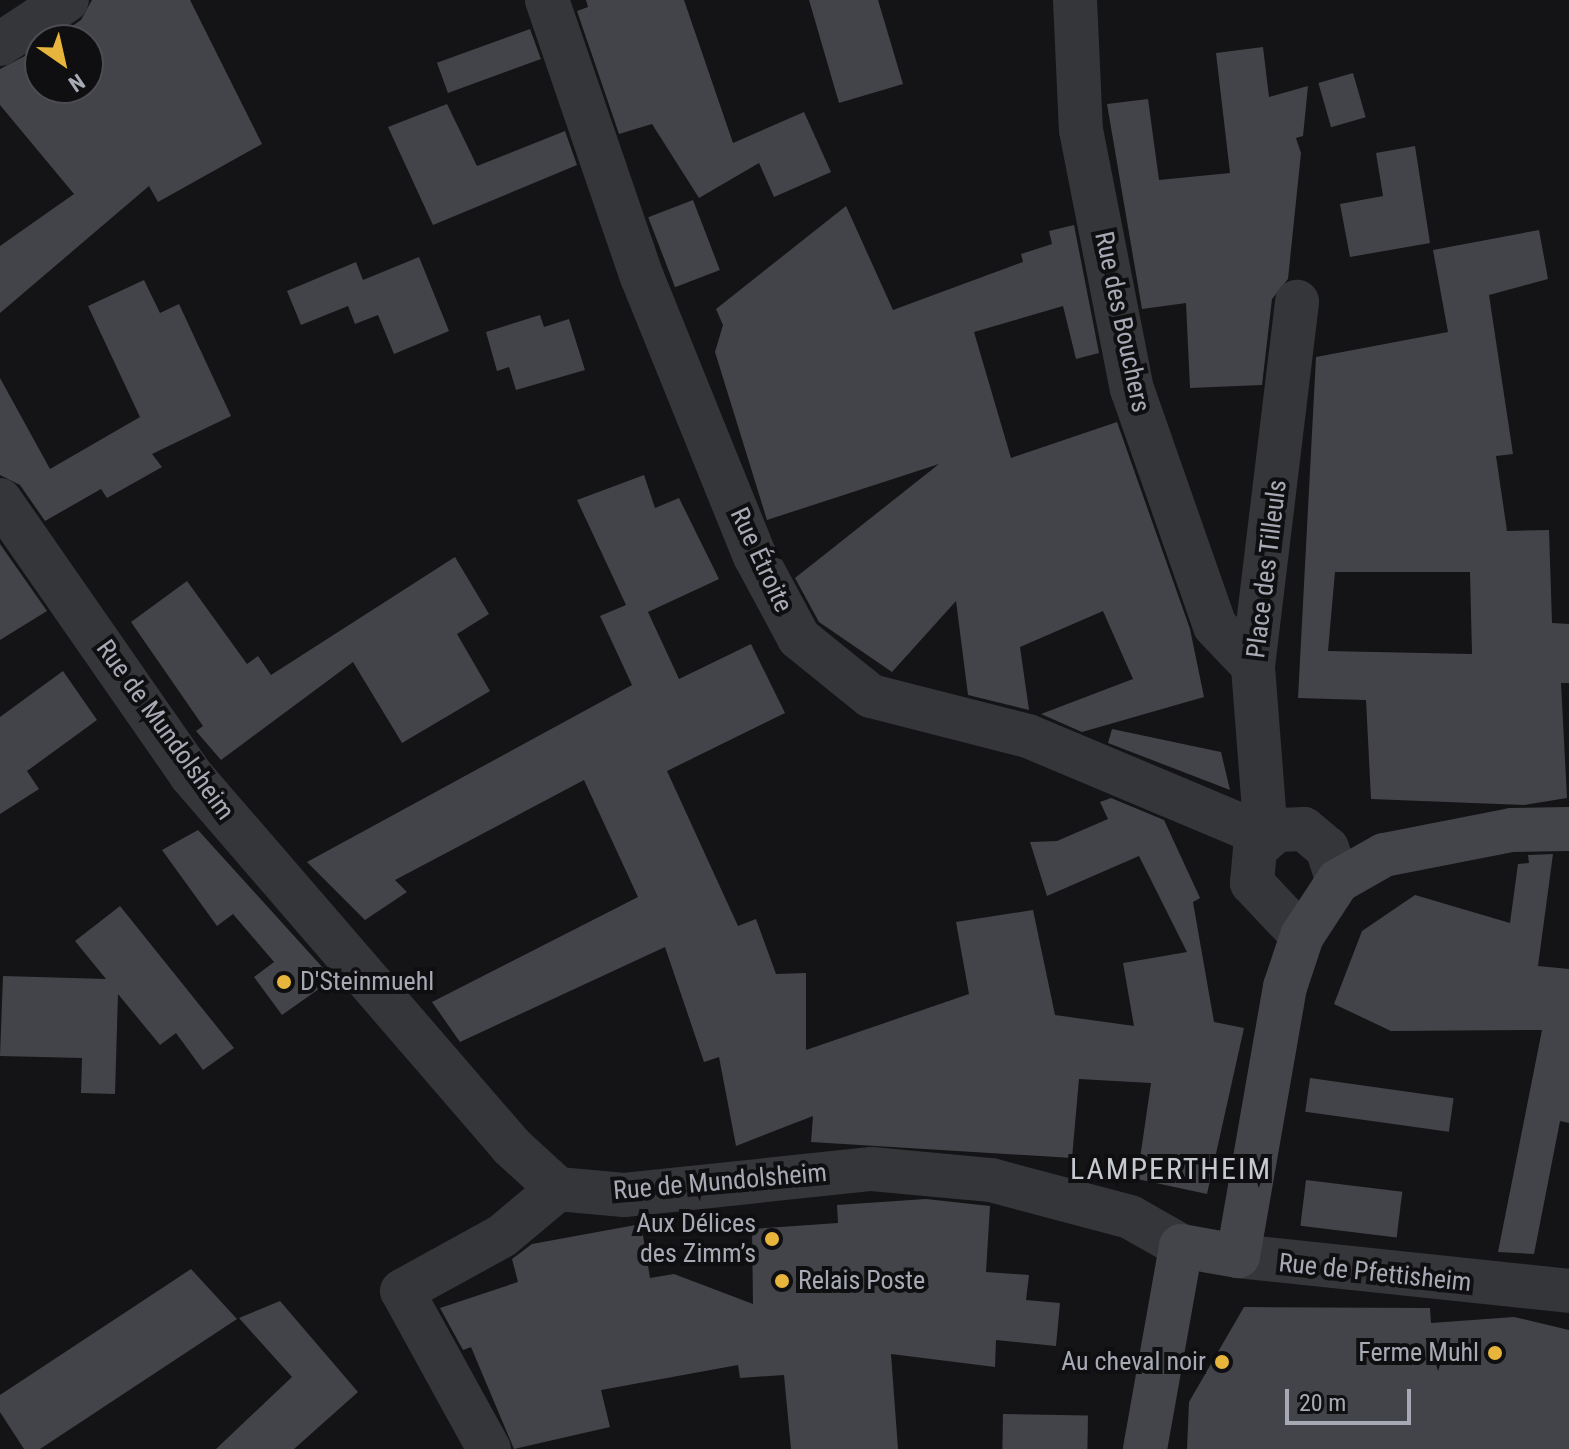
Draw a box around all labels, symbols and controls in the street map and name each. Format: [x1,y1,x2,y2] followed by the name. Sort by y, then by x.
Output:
[24,24,104,104] north arrow
[64,69,89,97] text: N
[1088,229,1156,415] street label: Rue des Bouchers
[1241,478,1293,660] street label: Place des Tilleuls
[723,503,799,617] street label: Rue Étroite
[89,634,241,826] street label: Rue de Mundolsheim
[300,966,434,998] place label: D'Steinmuehl
[275,973,293,991] marker: D'Steinmuehl
[1070,1151,1272,1187] district label: LAMPERTHEIM
[612,1157,828,1207] street label: Rue de Mundolsheim
[636,1208,756,1270] place label: Aux Délices des Zimm’s
[763,1230,781,1248] marker: Aux Délices des Zimm’s
[1277,1247,1473,1299] street label: Rue de Pfettisheim
[798,1265,925,1297] place label: Relais Poste
[773,1272,791,1290] marker: Relais Poste
[1358,1337,1479,1369] place label: Ferme Muhl
[1486,1344,1504,1362] marker: Ferme Muhl
[1061,1346,1206,1378] place label: Au cheval noir
[1213,1353,1231,1371] marker: Au cheval noir
[1289,1373,1415,1423] scale bar
[1299,1389,1346,1417] text: 20 m

